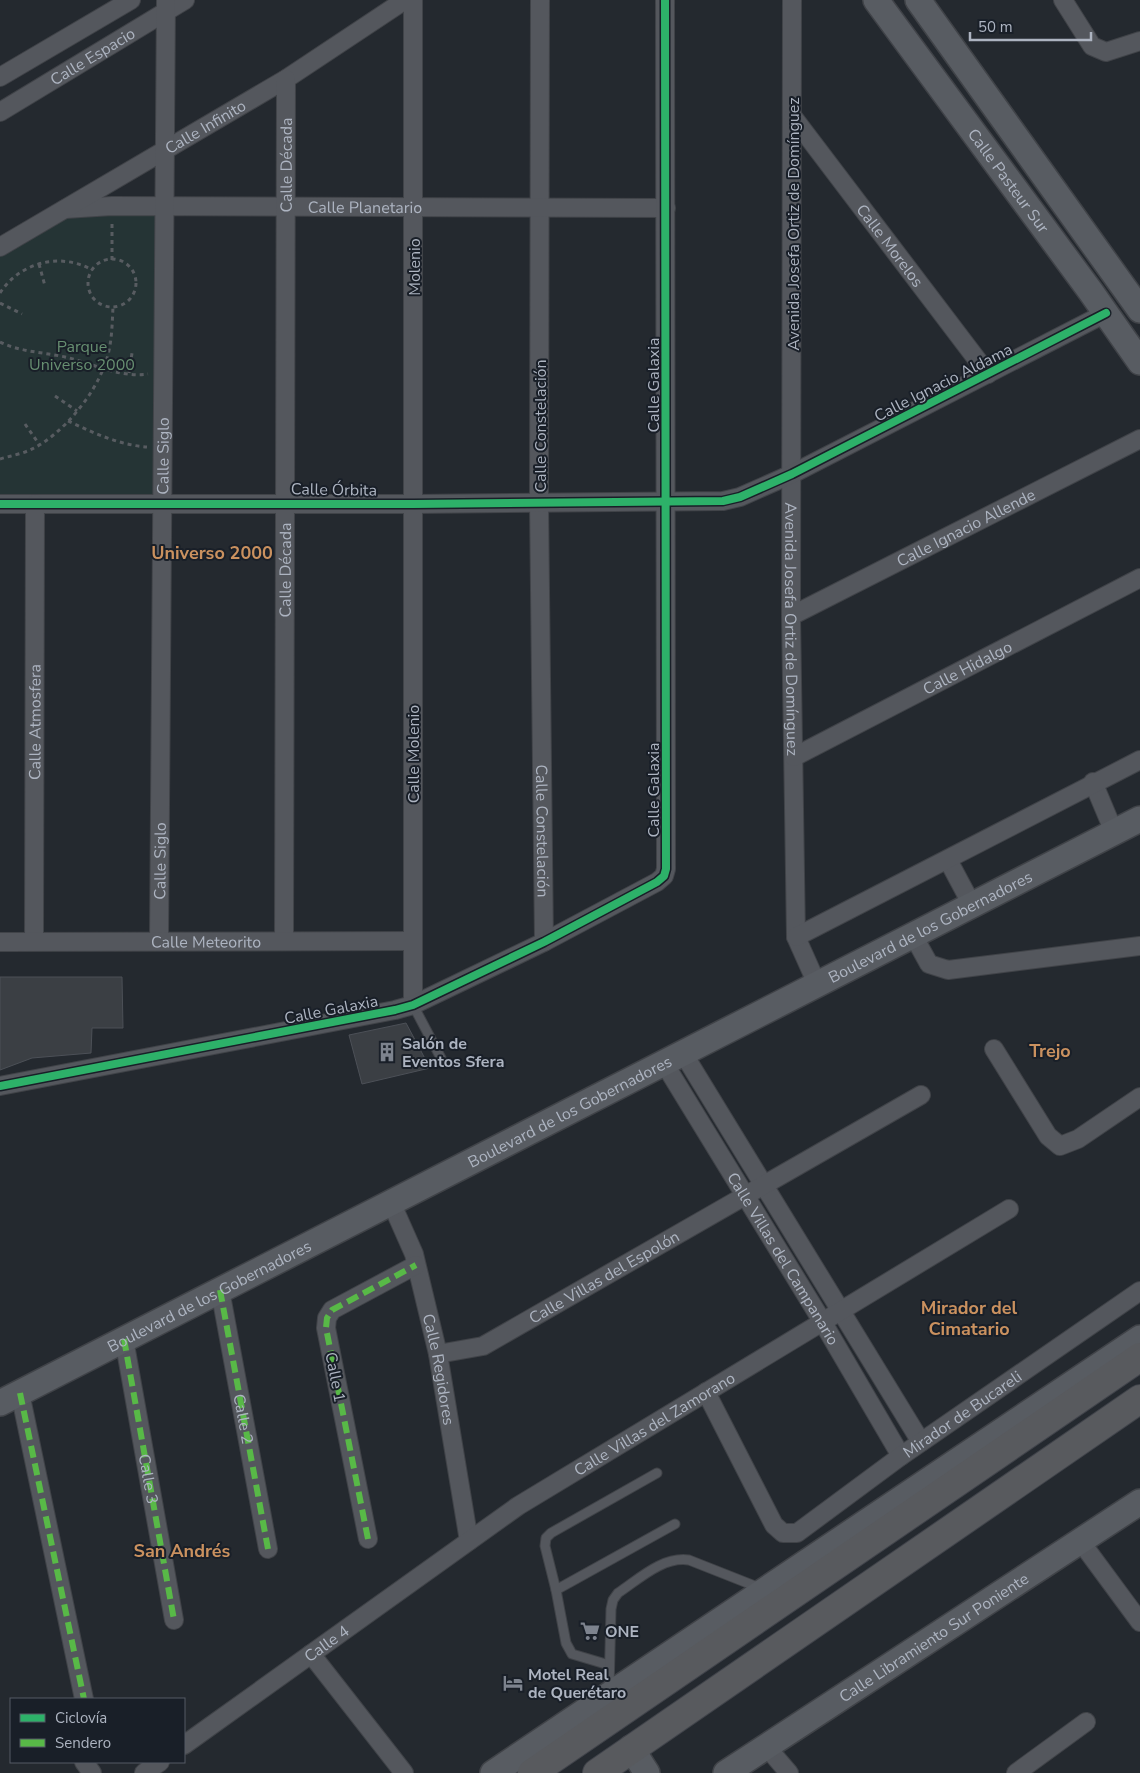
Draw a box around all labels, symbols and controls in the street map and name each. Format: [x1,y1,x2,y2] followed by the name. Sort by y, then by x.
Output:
[970,10,1091,42] scale bar
[978,17,1013,37] text: 50 m
[46,23,140,91] street label: Calle Espacio
[161,95,250,160] street label: Calle Infinito
[783,97,805,351] street label: Avenida Josefa Ortiz de Domínguez
[276,117,298,213] street label: Calle Década
[962,124,1054,238] street label: Calle Pasteur Sur
[308,197,422,219] street label: Calle Planetario
[851,200,928,292] street label: Calle Morelos
[404,238,426,296] street label: Molenio
[29,336,135,376] park label: Parque Universo 2000
[643,338,665,432] street label: Calle Galaxia
[871,338,1016,427] street label: Calle Ignacio Aldama
[530,359,552,493] street label: Calle Constelación
[152,417,175,495] street label: Calle Siglo
[291,478,377,502] street label: Calle Órbita
[893,484,1039,573] street label: Calle Ignacio Allende
[779,502,803,756] street label: Avenida Josefa Ortiz de Domínguez
[275,522,297,618] street label: Calle Década
[151,541,273,565] district label: Universo 2000
[919,636,1016,701] street label: Calle Hidalgo
[24,664,47,780] street label: Calle Atmosfera
[403,705,425,803] street label: Calle Molenio
[643,743,665,837] street label: Calle Galaxia
[530,764,553,898] street label: Calle Constelación
[149,822,172,900] street label: Calle Siglo
[825,866,1036,989] street label: Boulevard de los Gobernadores
[151,931,261,954] street label: Calle Meteorito
[283,990,380,1030] street label: Calle Galaxia
[402,1033,504,1073] place label: Salón de Eventos Sfera
[1029,1039,1071,1063] district label: Trejo
[376,1041,398,1063] building icon: Salón de Eventos Sfera
[464,1051,676,1174] street label: Boulevard de los Gobernadores
[721,1168,844,1349] street label: Calle Villas del Campanario
[525,1226,684,1329] street label: Calle Villas del Espolón
[104,1235,315,1358] street label: Boulevard de los Gobernadores
[921,1296,1017,1341] district label: Mirador del Cimatario
[417,1311,460,1427] street label: Calle Regidores
[319,1350,351,1404] street label: Calle 1
[899,1366,1026,1463] street label: Mirador de Bucareli
[570,1367,740,1482] street label: Calle Villas del Zamorano
[227,1392,258,1446] street label: Calle 2
[133,1452,163,1506] street label: Calle 3
[134,1539,231,1563] district label: San Andrés
[835,1568,1033,1708] street label: Calle Libramiento Sur Poniente
[300,1620,354,1668] street label: Calle 4
[579,1620,601,1642] supermarket icon: ONE
[605,1621,639,1643] place label: ONE
[528,1664,626,1704] place label: Motel Real de Querétaro
[502,1672,524,1694] hotel icon: Motel Real de Querétaro
[10,1698,185,1763] legend
[55,1708,107,1728] text: Ciclovía
[55,1733,111,1753] text: Sendero

